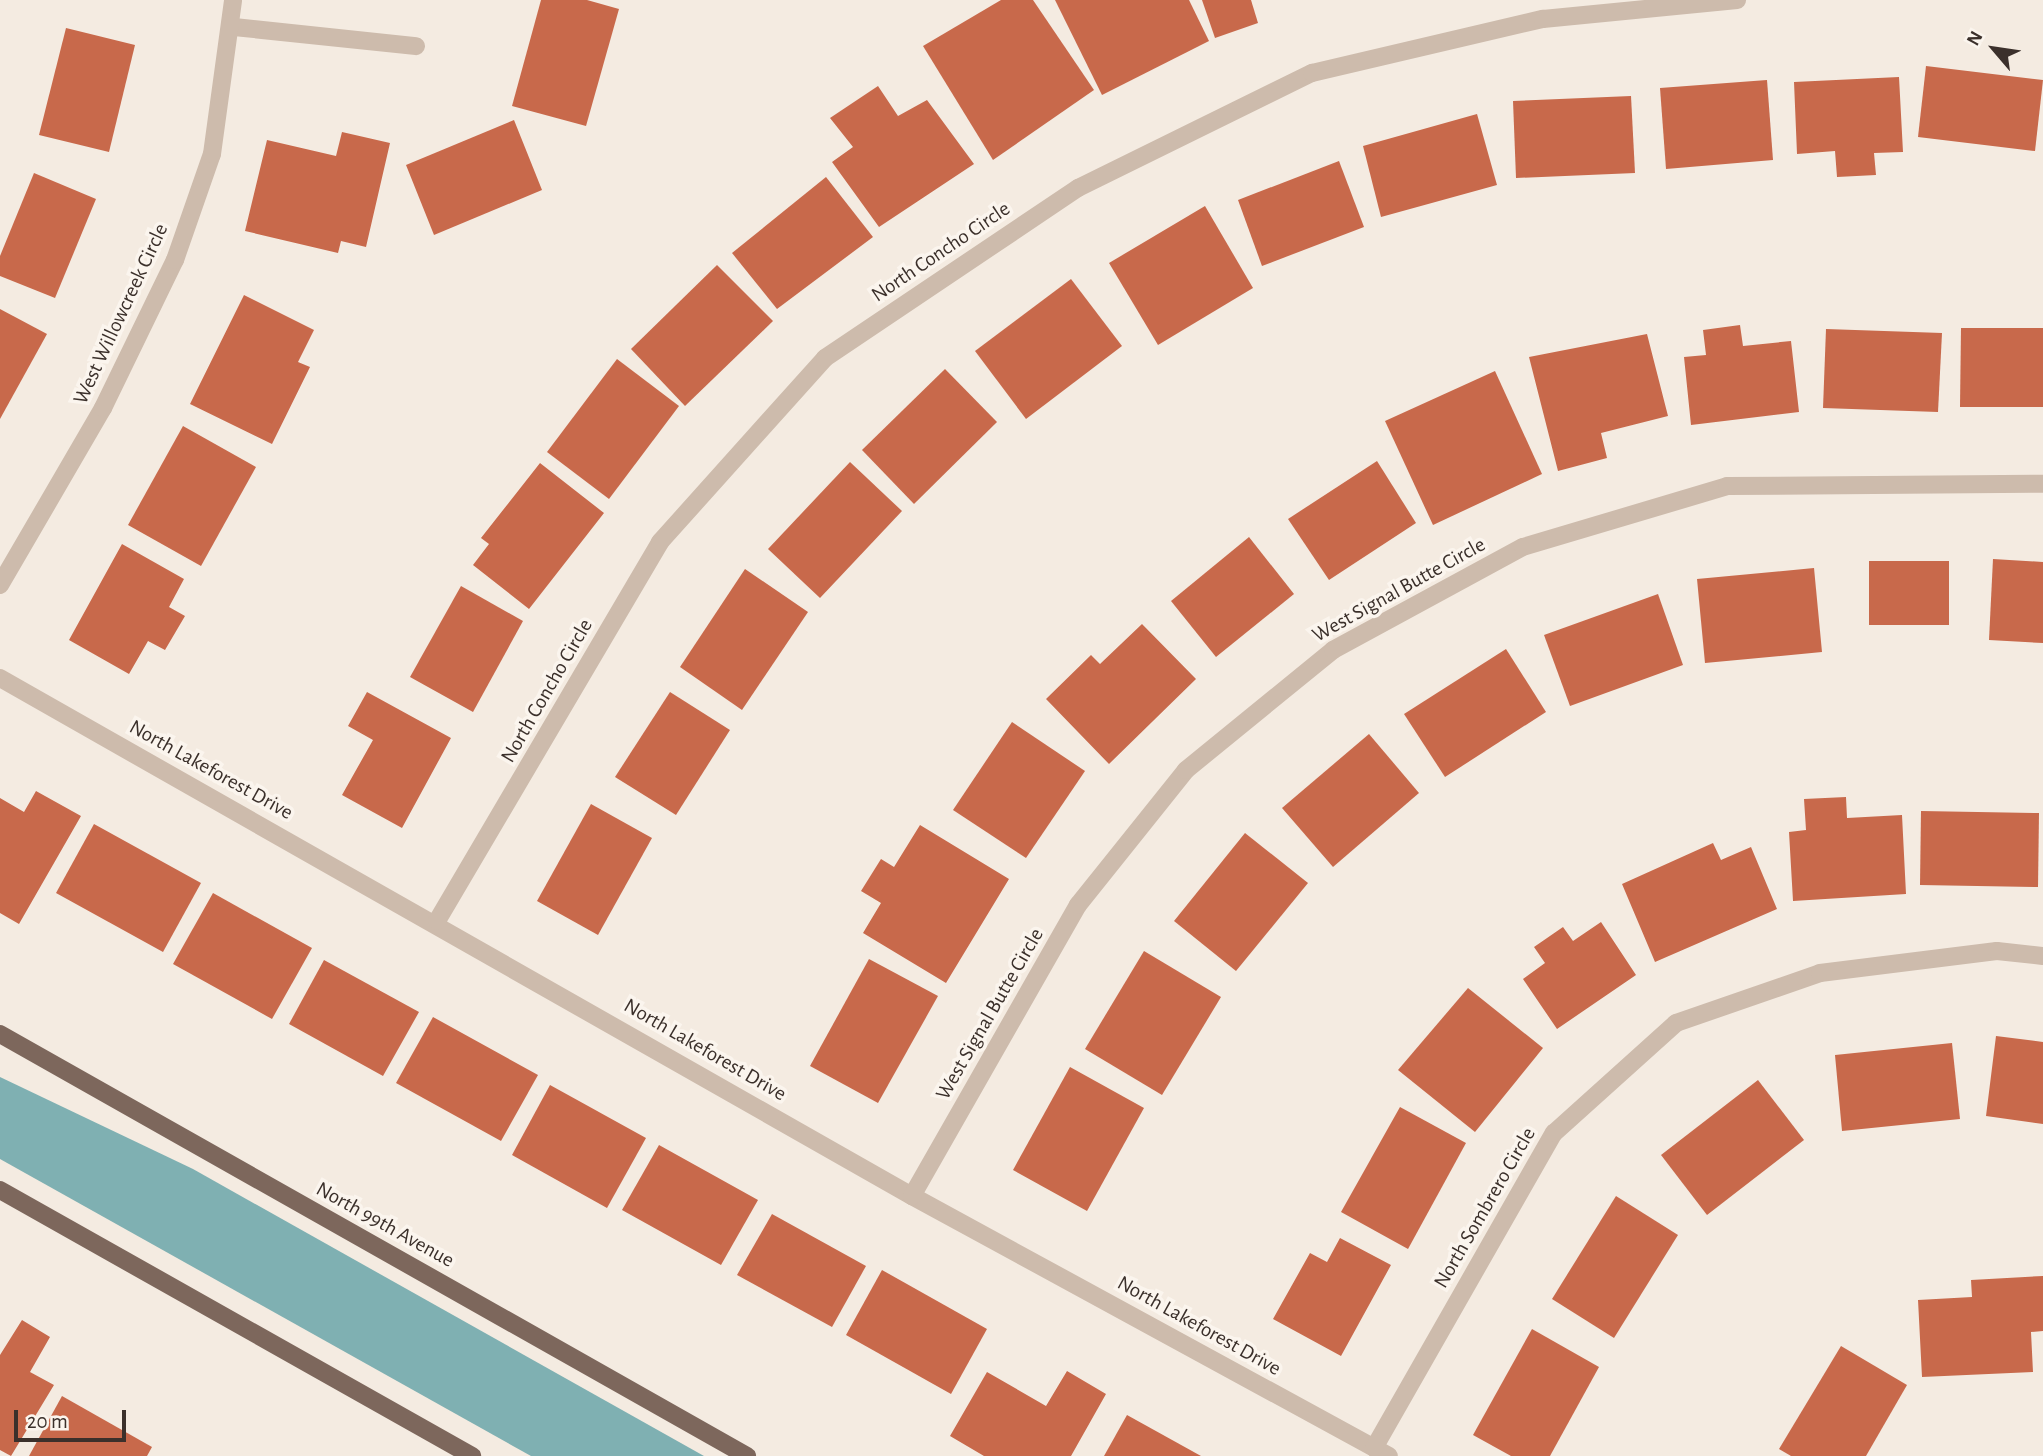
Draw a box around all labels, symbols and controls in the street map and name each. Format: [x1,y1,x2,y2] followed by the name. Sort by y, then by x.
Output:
[1959,14,2029,84] north arrow
[1964,28,1987,49] text: N
[867,196,1015,308] street label: North Concho Circle
[68,220,174,408] street label: West Willowcreek Circle
[1308,532,1490,648] street label: West Signal Butte Circle
[496,615,598,767] street label: North Concho Circle
[125,715,297,825] street label: North Lakeforest Drive
[931,924,1049,1104] street label: West Signal Butte Circle
[619,993,791,1107] street label: North Lakeforest Drive
[1429,1123,1541,1293] street label: North Sombrero Circle
[312,1177,458,1273] street label: North 99th Avenue
[1113,1271,1285,1381] street label: North Lakeforest Drive
[18,1396,130,1440] scale bar
[27,1411,68,1432] text: 20 m

